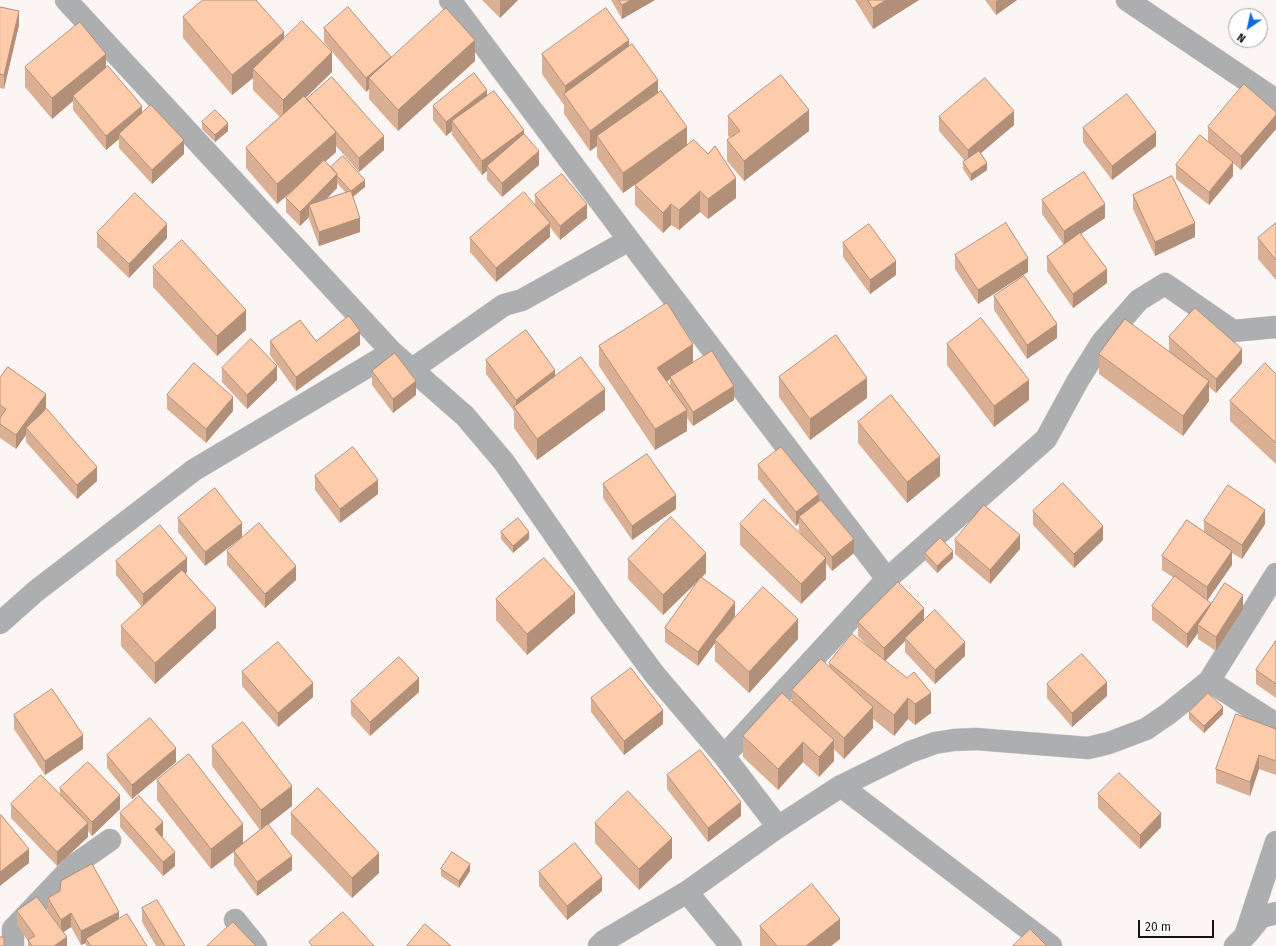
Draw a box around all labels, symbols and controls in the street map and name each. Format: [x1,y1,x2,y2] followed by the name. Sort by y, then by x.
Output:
[1228,8,1268,48] north arrow
[1235,30,1248,45] text: N
[1140,912,1216,938] scale bar
[1145,920,1171,934] text: 20 m

